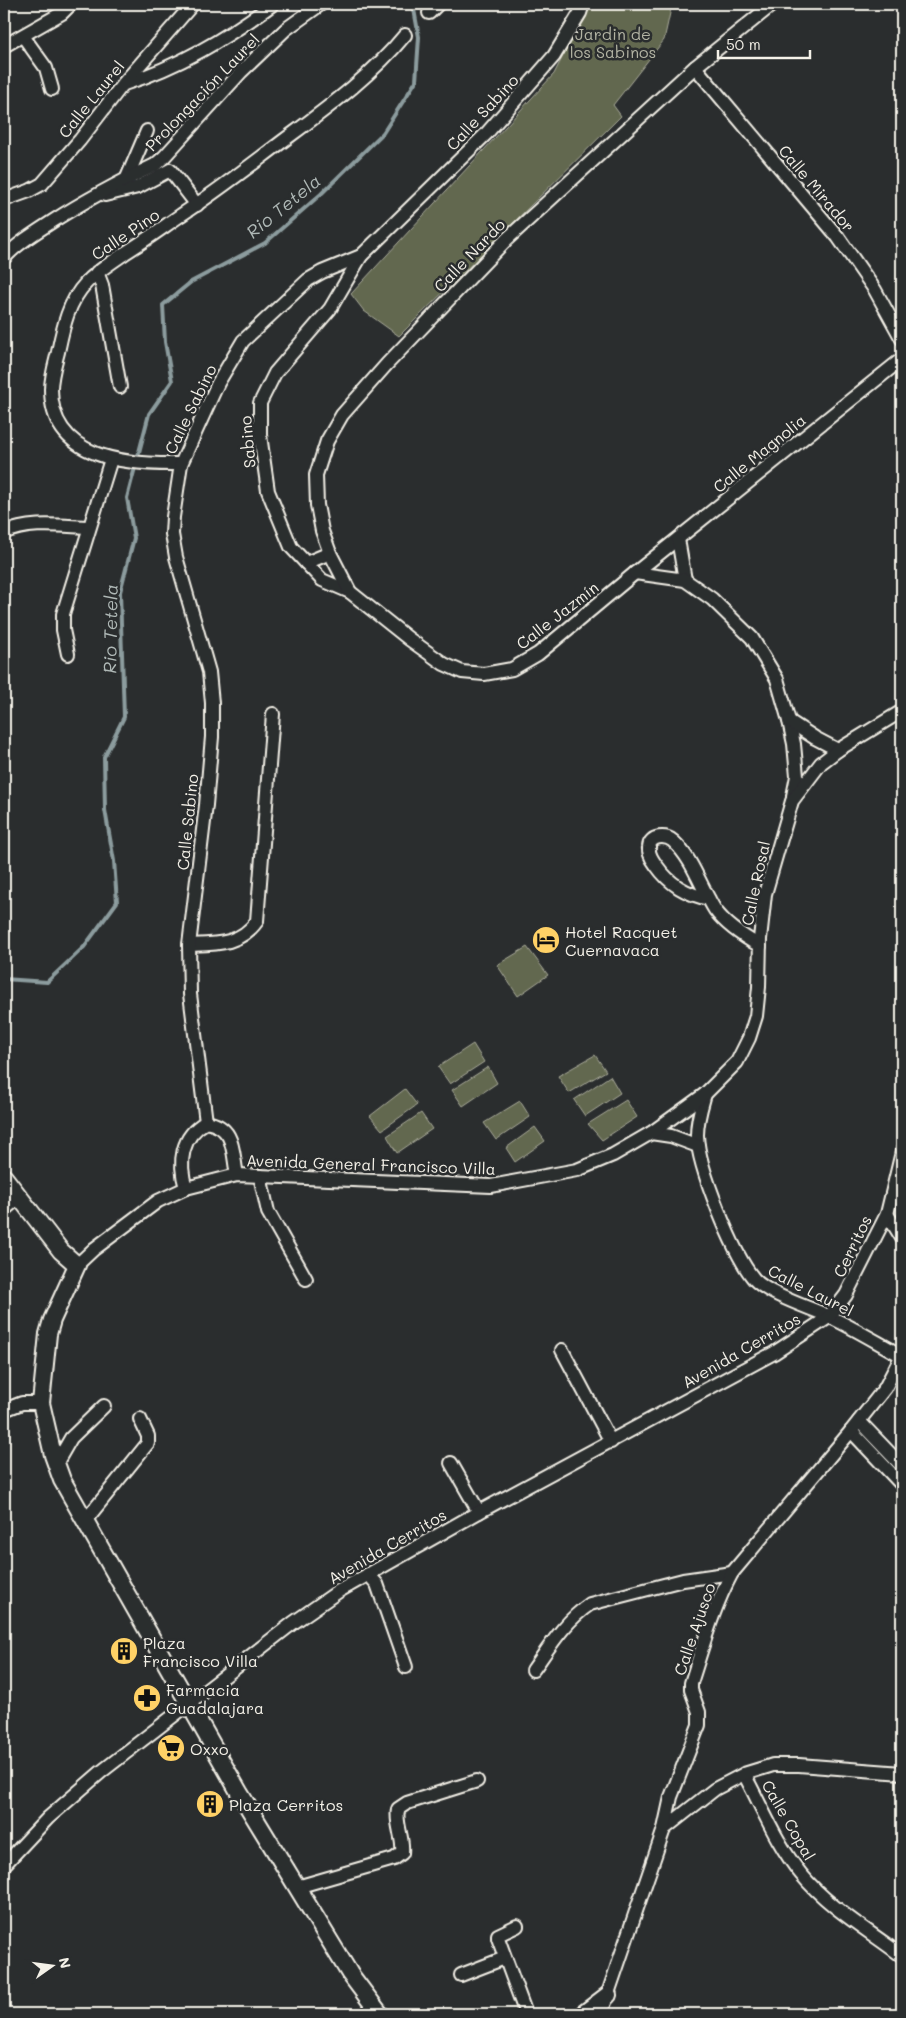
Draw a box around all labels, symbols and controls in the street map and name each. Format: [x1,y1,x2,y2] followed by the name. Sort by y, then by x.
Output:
[570,23,656,62] park label: Jardin de los Sabinos
[718,28,811,60] scale bar
[140,29,264,155] street label: Prolongación Laurel
[726,34,761,54] text: 50 m
[53,56,129,142] street label: Calle Laurel
[441,69,523,155] street label: Calle Sabino
[774,140,860,236] street label: Calle Mirador
[241,169,325,243] water label: Rio Tetela
[87,204,163,264] street label: Calle Pino
[429,214,509,296] street label: Calle Nardo
[159,361,221,457] street label: Calle Sabino
[708,409,810,497] street label: Calle Magnolia
[234,415,260,469] street label: Sabino
[512,576,602,654] street label: Calle Jazmín
[97,584,123,674] water label: Rio Tetela
[171,773,203,871] street label: Calle Sabino
[736,839,774,927] street label: Calle Rosal
[565,921,678,960] place label: Hotel Racquet Cuernavaca
[531,925,561,955] hotel icon: Hotel Racquet Cuernavaca
[246,1149,496,1179] street label: Avenida General Francisco Villa
[828,1211,876,1281] street label: Cerritos
[765,1259,857,1321] street label: Calle Laurel
[678,1308,804,1392] street label: Avenida Cerritos
[324,1504,450,1588] street label: Avenida Cerritos
[668,1580,720,1678] street label: Calle Ajusco
[143,1632,258,1671] place label: Plaza Francisco Villa
[109,1636,139,1666] building icon: Plaza Francisco Villa
[166,1679,264,1718] place label: Farmacia Guadalajara
[132,1683,162,1713] pharmacy icon: Farmacia Guadalajara
[156,1733,186,1763] supermarket icon: Oxxo
[190,1738,228,1759] place label: Oxxo
[758,1776,820,1864] street label: Calle Copal
[195,1789,225,1819] building icon: Plaza Cerritos
[229,1794,343,1815] place label: Plaza Cerritos
[28,1940,78,1990] north arrow
[55,1955,76,1970] text: N

